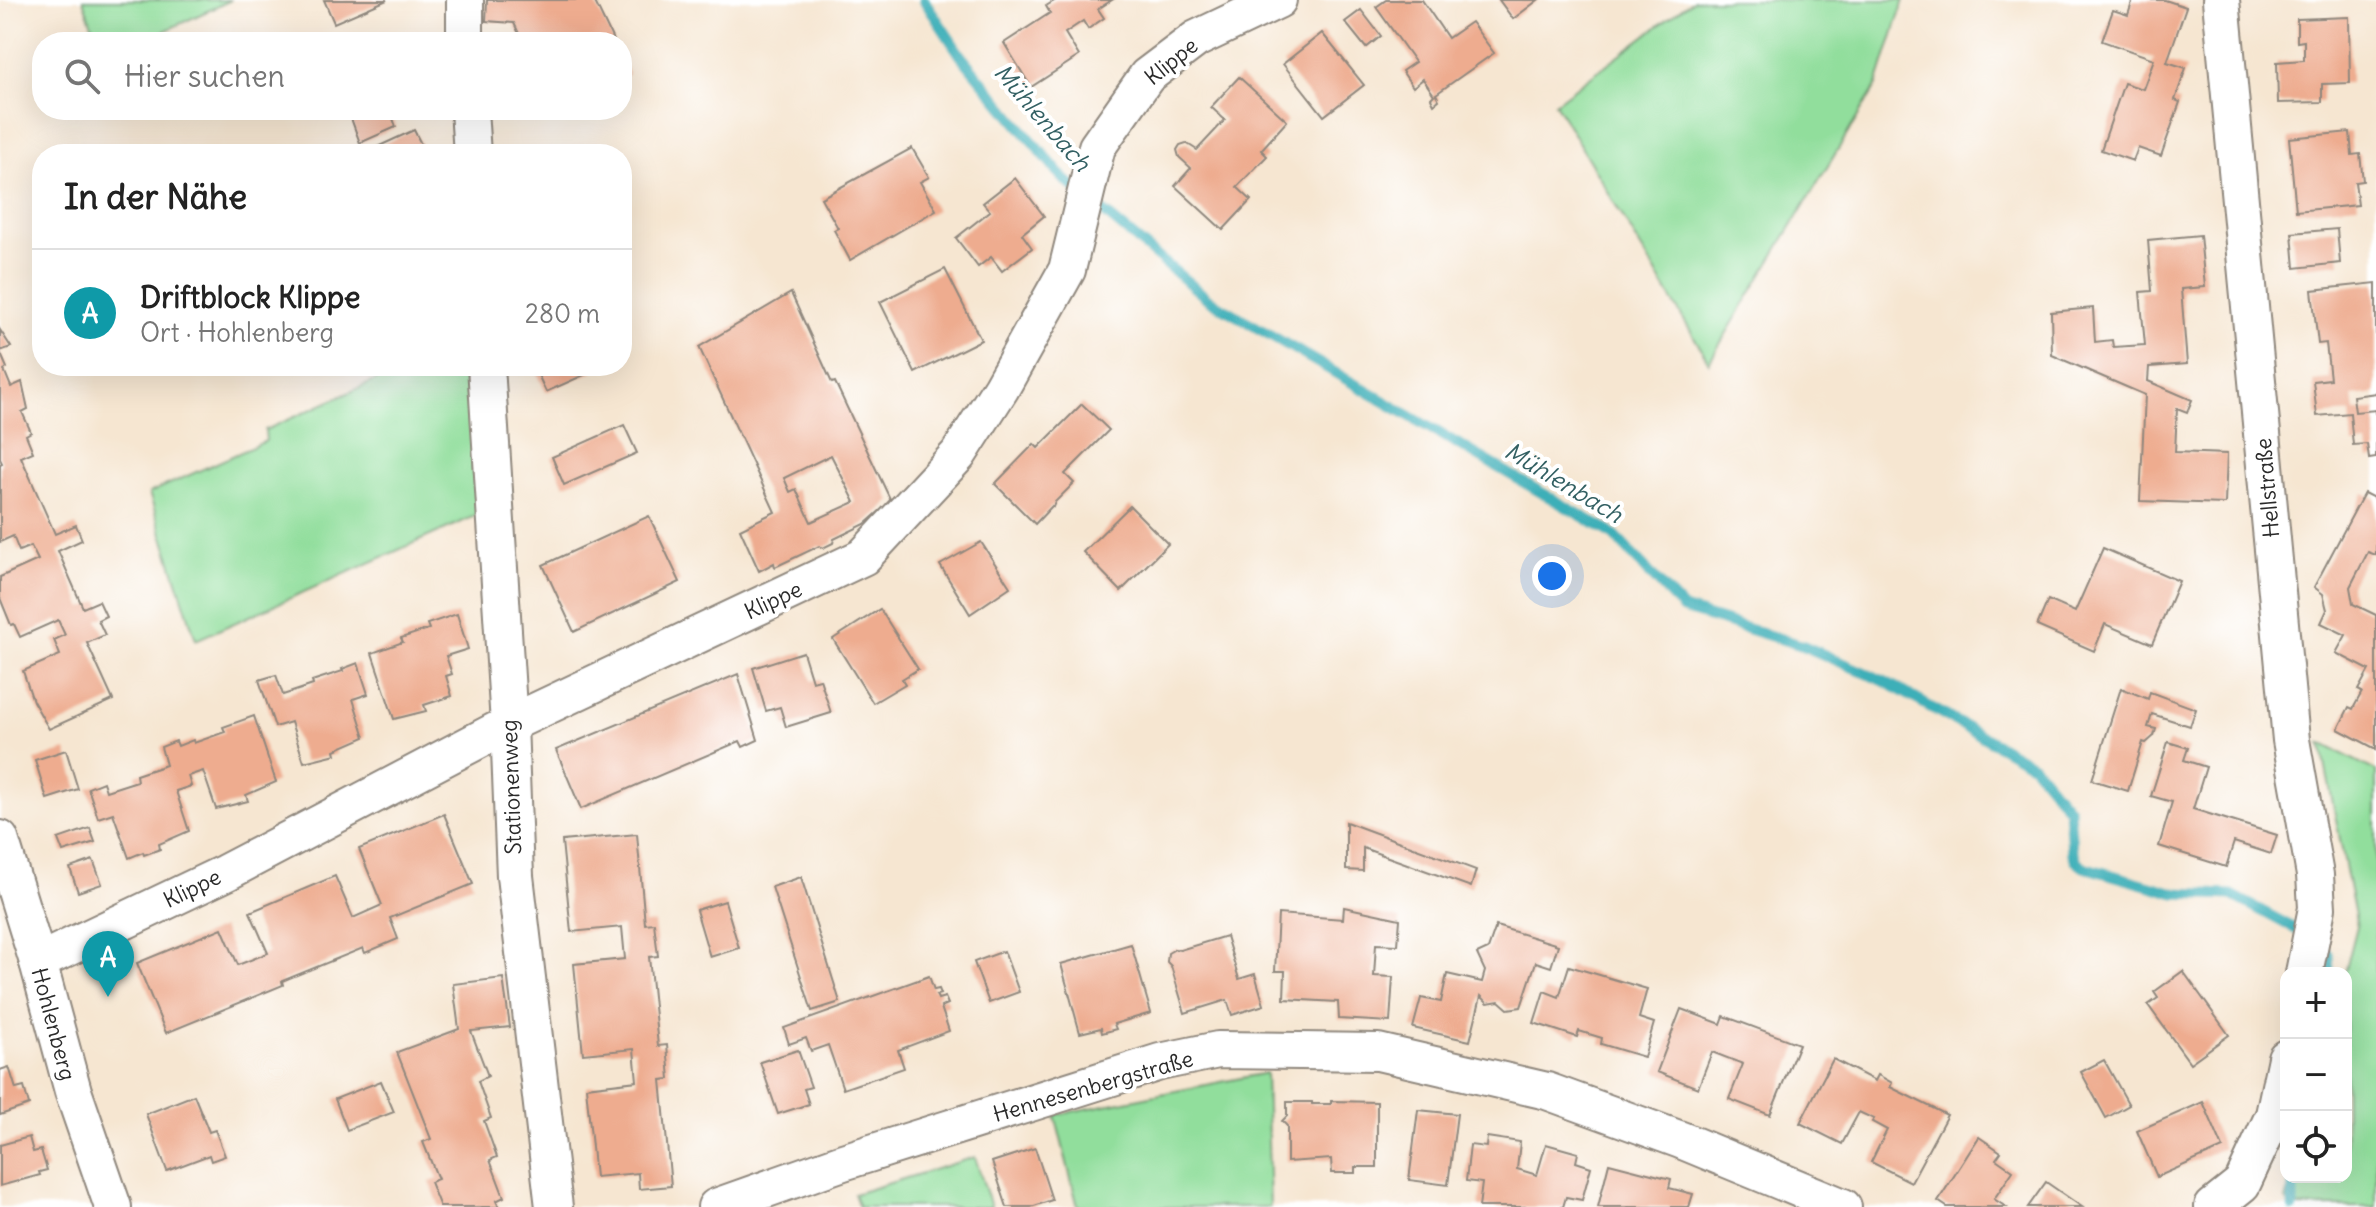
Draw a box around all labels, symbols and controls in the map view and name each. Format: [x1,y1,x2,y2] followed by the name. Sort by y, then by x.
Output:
[1139,31,1203,91] street label: Klippe
[32,32,632,120] search box
[60,54,104,98] icon: search
[124,57,285,95] text: Hier suchen
[988,57,1098,178] water label: Mühlenbach
[64,175,247,218] text: In der Nähe
[140,278,360,316] text: Driftblock Klippe
[82,297,98,330] text: A
[525,297,600,330] text: 280 m
[140,316,334,349] text: Ort · Hohlenberg
[1500,435,1629,530] water label: Mühlenbach
[2249,437,2285,539] street label: Hellstraße
[1532,556,1572,596] your location
[740,575,806,625] street label: Klippe
[495,719,527,855] street label: Stationenweg
[159,862,225,914] street label: Klippe
[82,931,134,997] pin: A
[26,965,82,1083] street label: Hohlenberg
[2280,967,2352,1183] map controls
[2280,967,2352,1039] button: +
[2280,1039,2352,1111] button: −
[990,1044,1196,1128] street label: Hennesenbergstraße
[2280,1111,2352,1183] button: locate

